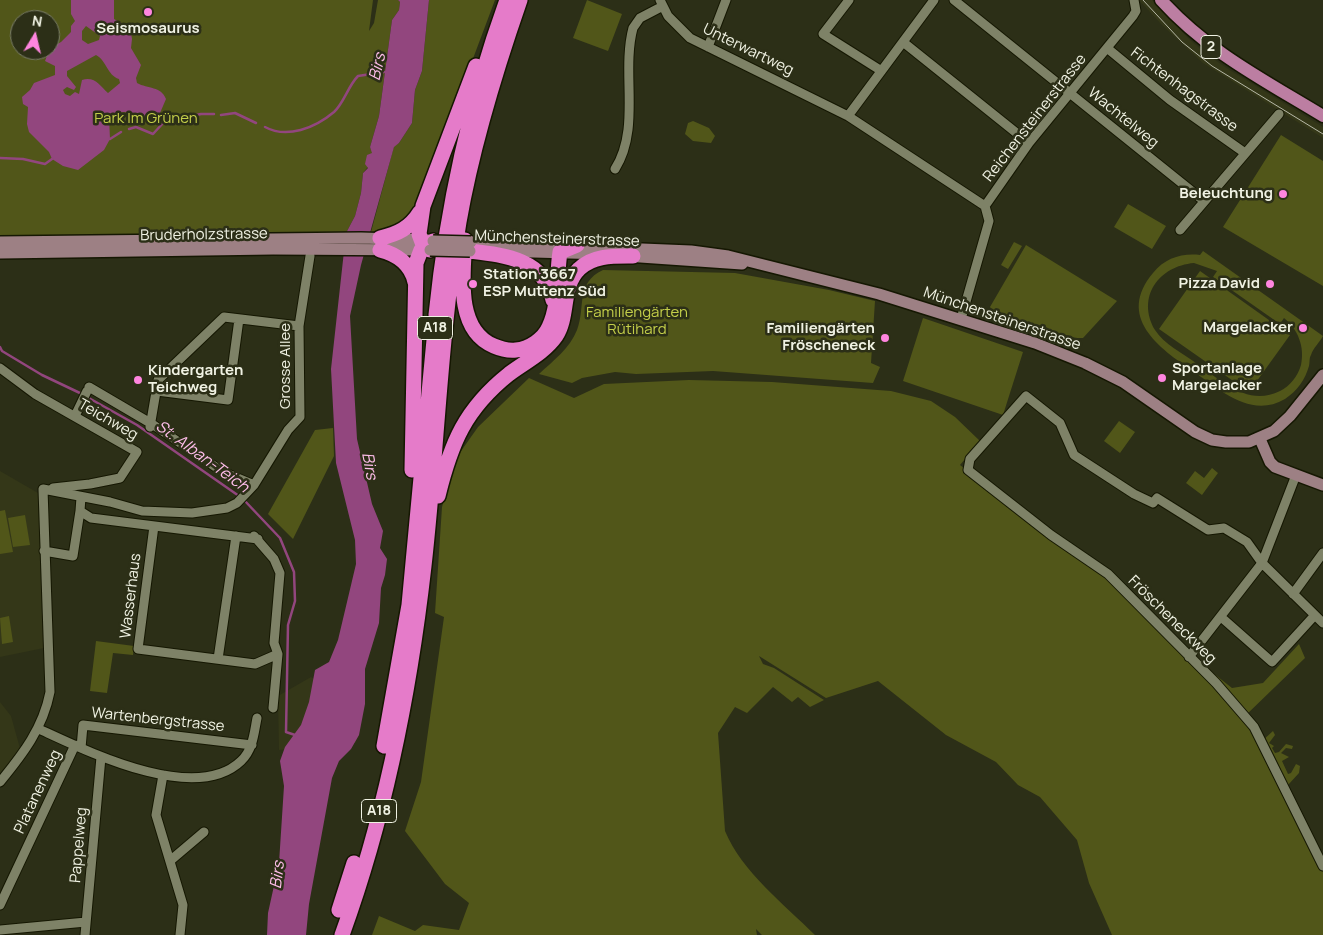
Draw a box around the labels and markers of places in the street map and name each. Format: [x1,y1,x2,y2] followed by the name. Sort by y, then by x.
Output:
[142,6,154,18] marker: Seismosaurus
[96,20,200,38] place label: Seismosaurus
[1179,185,1273,203] place label: Beleuchtung
[1277,188,1289,200] marker: Beleuchtung
[483,266,606,301] place label: Station 3667 ESP Muttenz Süd
[1178,275,1260,293] place label: Pizza David
[467,278,479,290] marker: Station 3667 ESP Muttenz Süd
[1264,278,1276,290] marker: Pizza David
[1203,319,1293,337] place label: Margelacker
[766,320,875,355] place label: Familiengärten Fröscheneck
[1297,322,1309,334] marker: Margelacker
[879,332,891,344] marker: Familiengärten Fröscheneck
[1172,360,1262,395] place label: Sportanlage Margelacker
[148,362,243,397] place label: Kindergarten Teichweg
[1156,372,1168,384] marker: Sportanlage Margelacker
[132,374,144,386] marker: Kindergarten Teichweg

